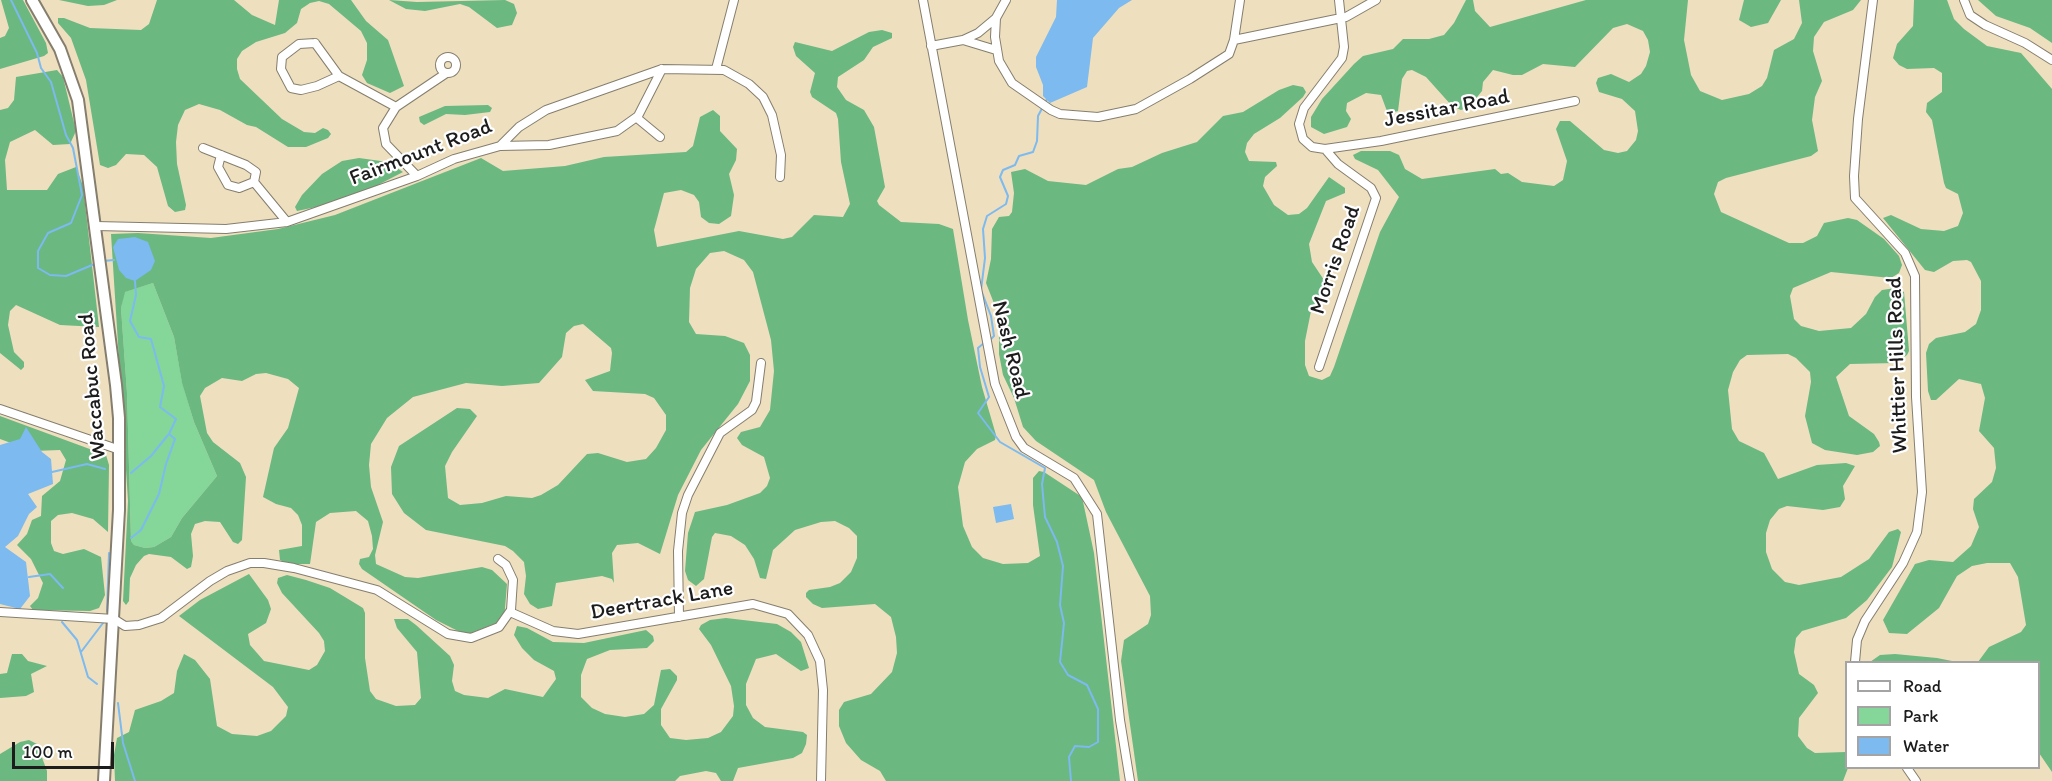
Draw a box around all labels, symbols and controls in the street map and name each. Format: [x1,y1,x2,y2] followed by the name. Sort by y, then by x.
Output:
[1382,84,1512,134] street label: Jessitar Road
[346,114,496,192] street label: Fairmount Road
[1305,202,1367,318] street label: Morris Road
[1882,276,1914,454] street label: Whittier Hills Road
[985,298,1035,402] street label: Nash Road
[73,312,113,460] street label: Waccabuc Road
[589,575,735,627] street label: Deertrack Lane
[1845,661,2040,769] legend
[1903,675,1942,697] text: Road
[1903,705,1938,727] text: Park
[15,730,117,768] scale bar
[1903,735,1949,757] text: Water
[23,741,73,763] text: 100 m

